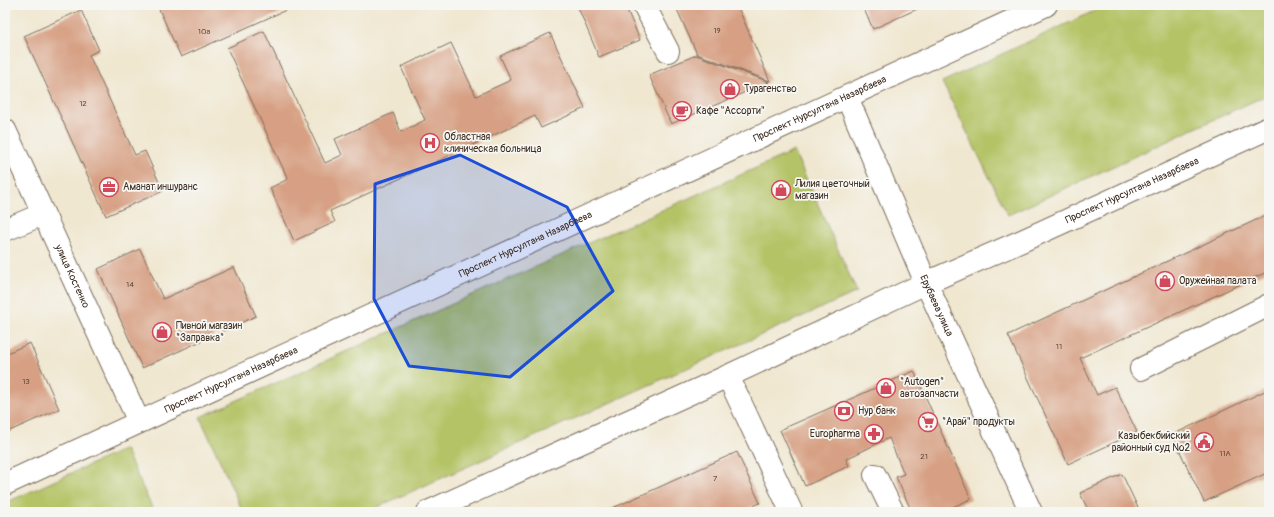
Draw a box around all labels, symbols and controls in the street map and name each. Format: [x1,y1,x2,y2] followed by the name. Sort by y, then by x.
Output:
[713,26,721,35] house number: 19
[198,27,210,36] house number: 10а
[751,73,889,145] street label: Проспект Нурсултана Назарбаева
[719,78,741,100] shop icon: Турагенство
[744,83,797,95] place label: Турагенство
[79,99,87,108] house number: 12
[671,100,693,122] cafe icon: Кафе "Ассорти"
[696,105,765,117] place label: Кафе "Ассорти"
[444,131,542,155] place label: Областная клиническая больница
[419,132,441,154] hospital icon: Областная клиническая больница
[1064,155,1201,226] street label: Проспект Нурсултана Назарбаева
[98,176,120,198] office icon: Аманат иншуранс
[794,178,870,202] place label: Лилия цветочный магазин
[770,179,792,201] shop icon: Лилия цветочный магазин
[123,181,198,193] place label: Аманат иншуранс
[457,209,594,280] street label: Проспект Нурсултана Назарбаева
[52,242,92,311] street label: улица Костенко
[1154,270,1176,292] shop icon: Оружейная палата
[917,273,956,339] street label: Ерубаева улица
[1179,275,1257,287] place label: Оружейная палата
[126,280,134,289] house number: 14
[176,320,242,344] place label: Пивной магазин "Заправка"
[151,321,173,343] shop icon: Пивной магазин "Заправка"
[1056,342,1062,351] house number: 11
[163,344,300,416] street label: Проспект Нурсултана Назарбаева
[900,376,959,400] place label: "Autogen" автозапчасти
[22,377,30,386] house number: 13
[875,377,897,399] shop icon: "Autogen" автозапчасти
[833,400,855,422] bank icon: Нур банк
[858,405,896,417] place label: Нур банк
[917,411,939,433] supermarket icon: "Арай" продукты
[942,416,1015,428] place label: "Арай" продукты
[863,423,885,445] pharmacy icon: Europharma
[810,428,860,440] place label: Europharma
[1112,430,1190,454] place label: Казыбекбийский районный суд №2
[1193,431,1215,453] public building icon: Казыбекбийский районный суд №2
[1219,449,1231,458] house number: 11А
[920,452,928,461] house number: 21
[713,474,718,483] house number: 7

